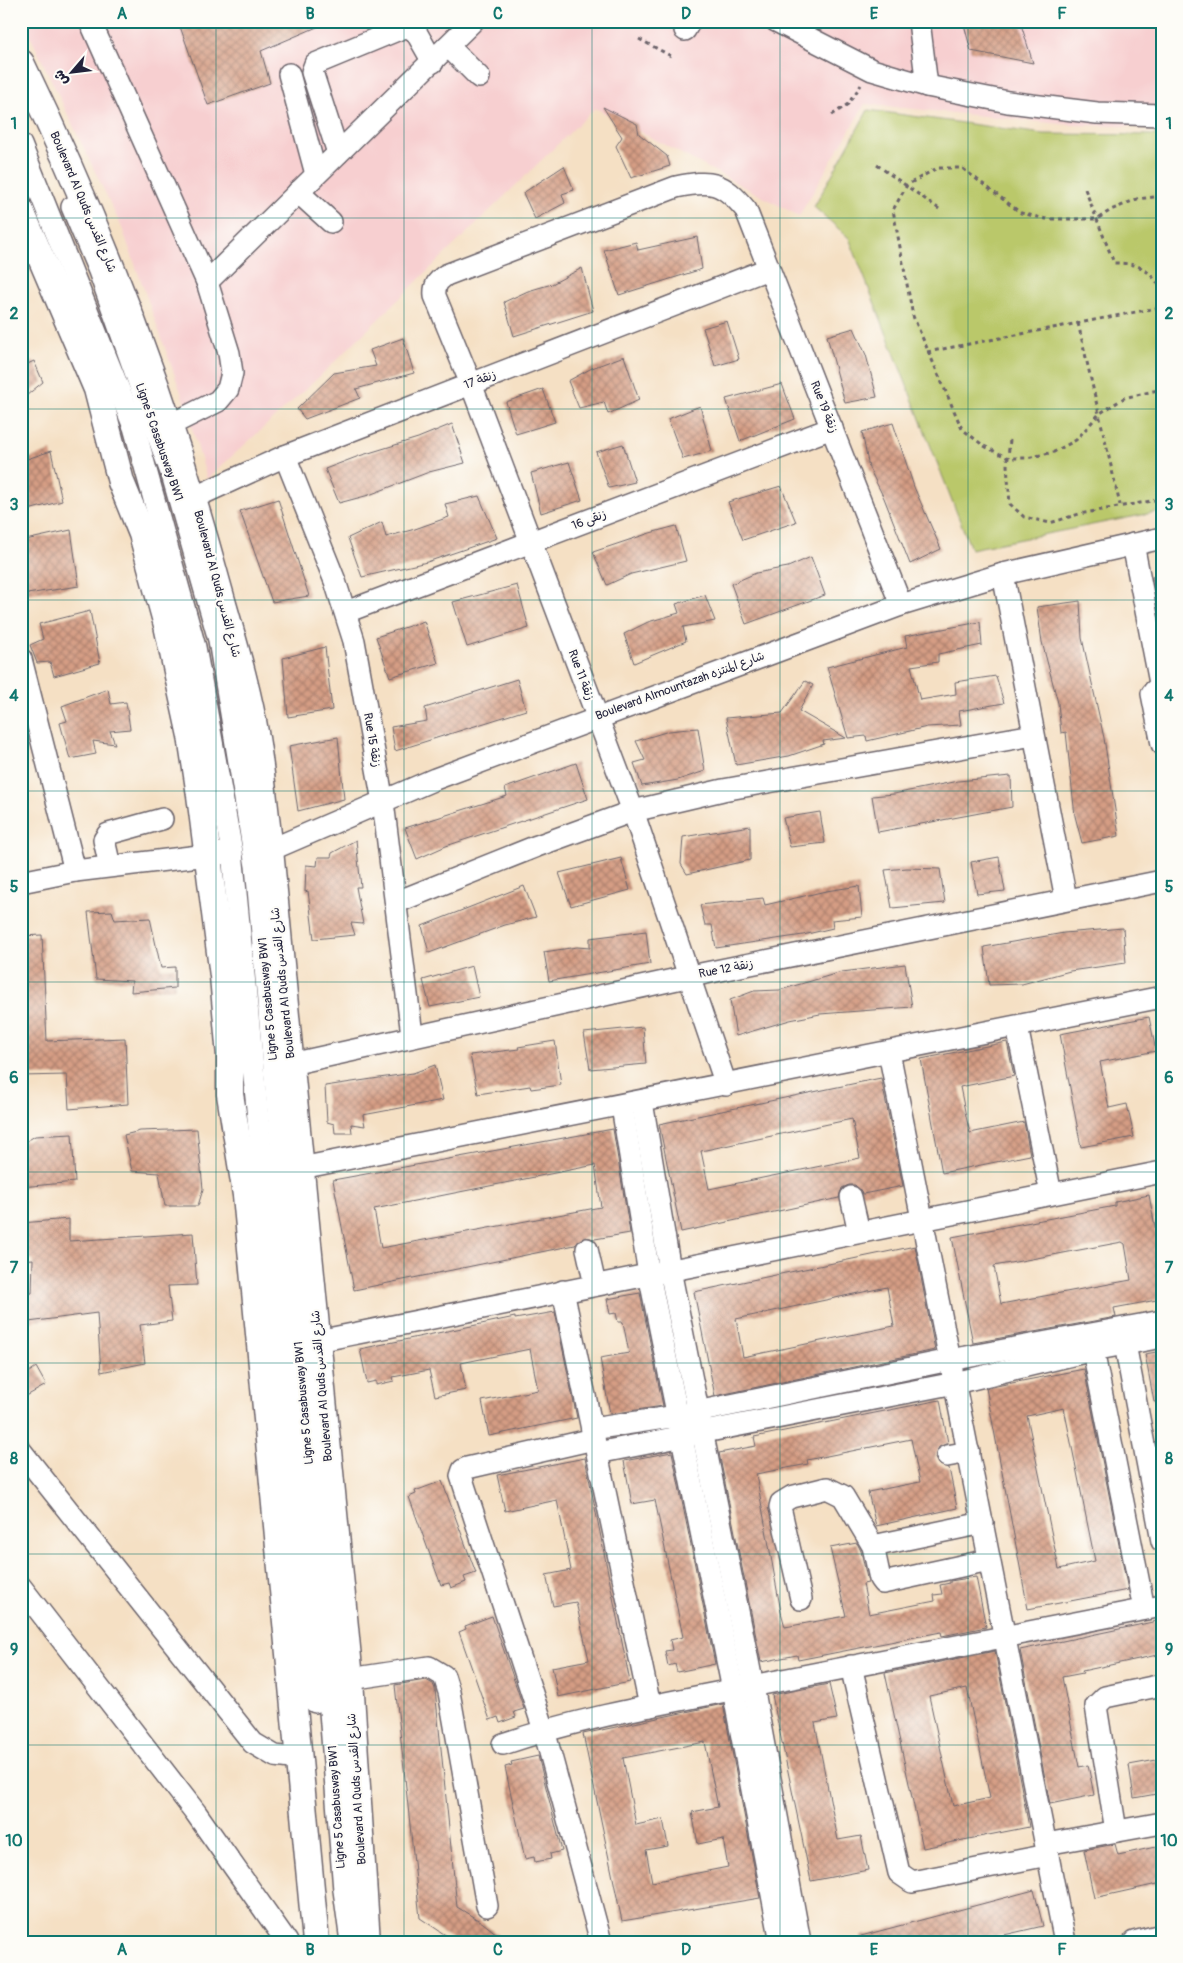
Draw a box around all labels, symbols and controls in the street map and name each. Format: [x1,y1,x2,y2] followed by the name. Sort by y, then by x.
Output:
[117,4,128,24] text: A
[305,4,315,24] text: B
[493,4,503,24] text: C
[681,4,691,24] text: D
[870,4,879,24] text: E
[1057,4,1067,24] text: F
[48,48,98,98] north arrow
[50,67,72,89] text: ش
[11,114,17,134] text: 1
[1166,114,1172,134] text: 1
[46,129,120,275] street label: Boulevard Al Quds شارع القدس
[10,304,19,324] text: 2
[1165,304,1174,324] text: 2
[462,367,498,393] street label: زنقة 17
[807,379,841,435] street label: Rue 19 زنقة
[132,381,186,503] street label: Ligne 5 Casabusway BW1
[10,495,19,515] text: 3
[1165,495,1174,515] text: 3
[570,507,608,533] street label: زنقى 16
[189,509,244,660] street label: Boulevard Al Quds شارع القدس
[564,647,598,703] street label: Rue 11 زنقة
[593,648,767,725] street label: Boulevard Almountazah شارع المنتزه
[9,686,19,706] text: 4
[1164,686,1174,706] text: 4
[360,712,384,768] street label: Rue 15 زنقة
[10,877,19,897] text: 5
[1165,877,1174,897] text: 5
[268,907,299,1059] street label: Boulevard Al Quds شارع القدس
[255,937,281,1061] street label: Ligne 5 Casabusway BW1
[697,956,755,982] street label: Rue 12 زنقة
[9,1068,19,1088] text: 6
[1164,1068,1174,1088] text: 6
[10,1258,19,1278] text: 7
[1165,1258,1174,1278] text: 7
[308,1310,337,1462] street label: Boulevard Al Quds شارع القدس
[291,1341,317,1465] street label: Ligne 5 Casabusway BW1
[10,1449,18,1469] text: 8
[1165,1449,1173,1469] text: 8
[10,1640,18,1660] text: 9
[1165,1640,1173,1660] text: 9
[344,1713,371,1865] street label: Boulevard Al Quds شارع القدس
[325,1745,349,1869] street label: Ligne 5 Casabusway BW1
[5,1831,23,1851] text: 10
[1160,1831,1178,1851] text: 10
[117,1940,128,1960] text: A
[305,1940,315,1960] text: B
[493,1940,503,1960] text: C
[681,1940,691,1960] text: D
[870,1940,879,1960] text: E
[1057,1940,1067,1960] text: F

